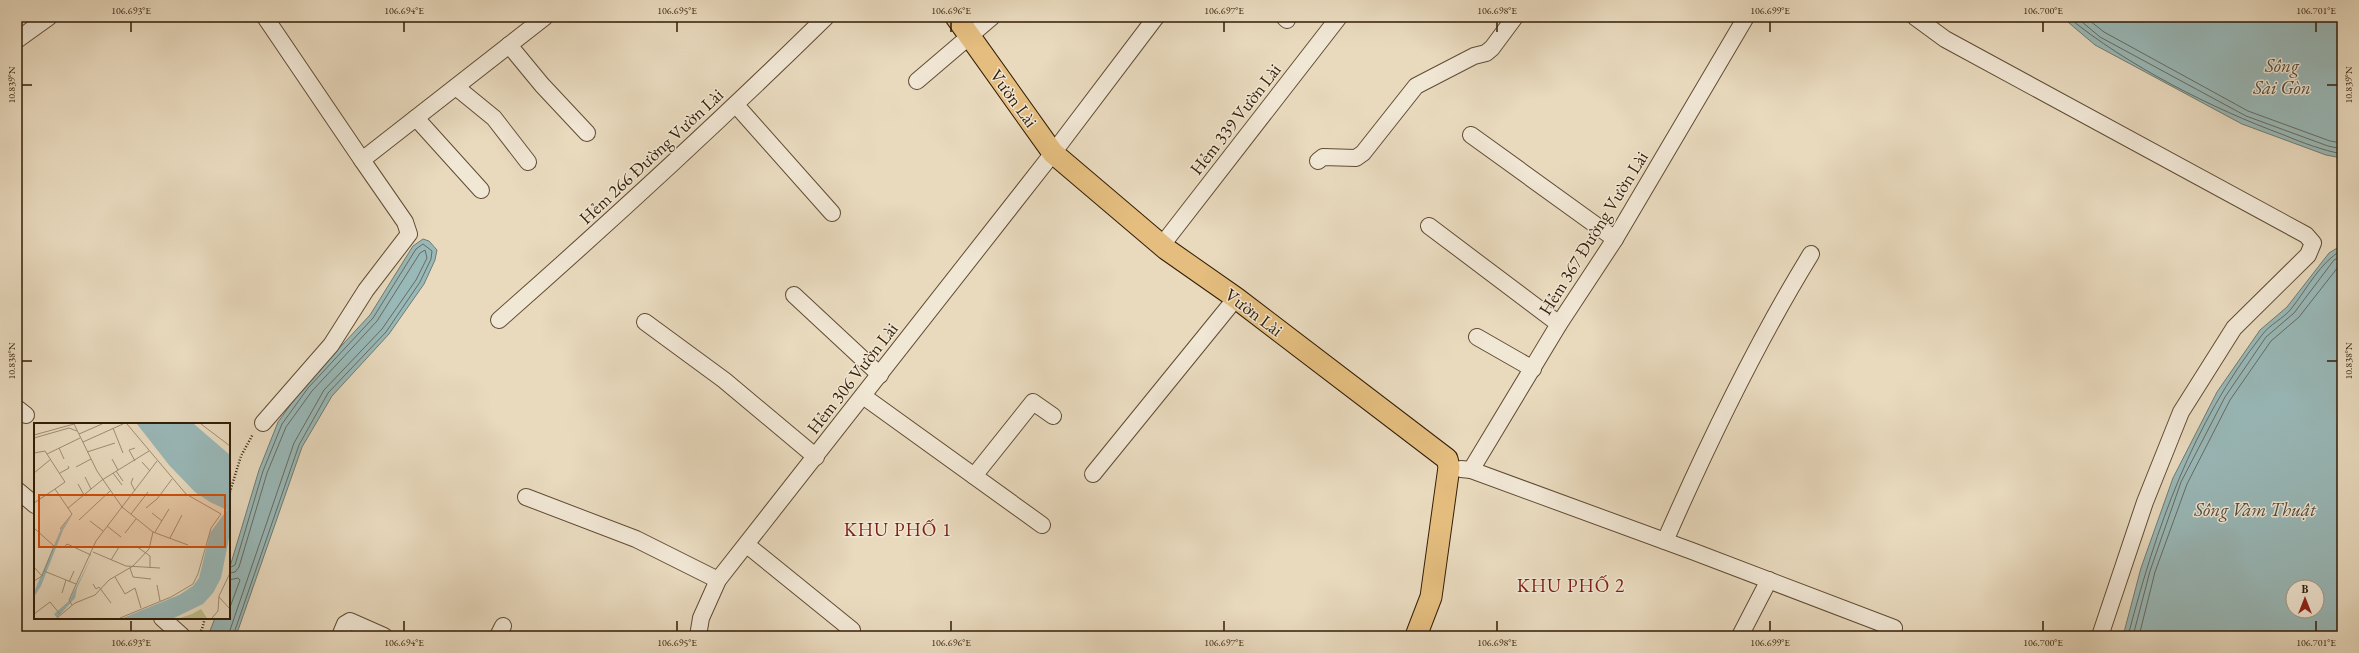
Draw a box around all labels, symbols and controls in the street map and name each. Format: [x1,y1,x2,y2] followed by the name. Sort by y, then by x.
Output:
[111,4,151,17] text: 106.693°E
[384,4,424,17] text: 106.694°E
[657,4,697,17] text: 106.695°E
[931,4,971,17] text: 106.696°E
[1204,4,1244,17] text: 106.697°E
[1477,4,1517,17] text: 106.698°E
[1750,4,1790,17] text: 106.699°E
[2023,4,2063,17] text: 106.700°E
[2296,4,2336,17] text: 106.701°E
[2252,53,2311,100] water label: Sông Sài Gòn
[1184,58,1286,179] street label: Hẻm 339 Vườn Lài
[985,64,1043,132] street label: Vườn Lài
[5,66,18,104] text: 10.839°N
[2342,66,2355,104] text: 10.839°N
[574,83,728,229] street label: Hẻm 266 Đường Vườn Lài
[1533,146,1653,319] street label: Hẻm 367 Đường Vườn Lài
[1221,283,1288,342] street label: Vườn Lài
[801,317,903,438] street label: Hẻm 306 Vườn Lài
[5,342,18,380] text: 10.838°N
[2342,342,2355,380] text: 10.838°N
[34,423,230,619] inset map
[2193,497,2317,522] water label: Sông Vàm Thuật
[844,517,952,542] district label: KHU PHỐ 1
[1517,573,1625,598] district label: KHU PHỐ 2
[2285,579,2325,619] north arrow
[2302,582,2309,596] text: B
[111,636,151,649] text: 106.693°E
[384,636,424,649] text: 106.694°E
[657,636,697,649] text: 106.695°E
[931,636,971,649] text: 106.696°E
[1204,636,1244,649] text: 106.697°E
[1477,636,1517,649] text: 106.698°E
[1750,636,1790,649] text: 106.699°E
[2023,636,2063,649] text: 106.700°E
[2296,636,2336,649] text: 106.701°E

